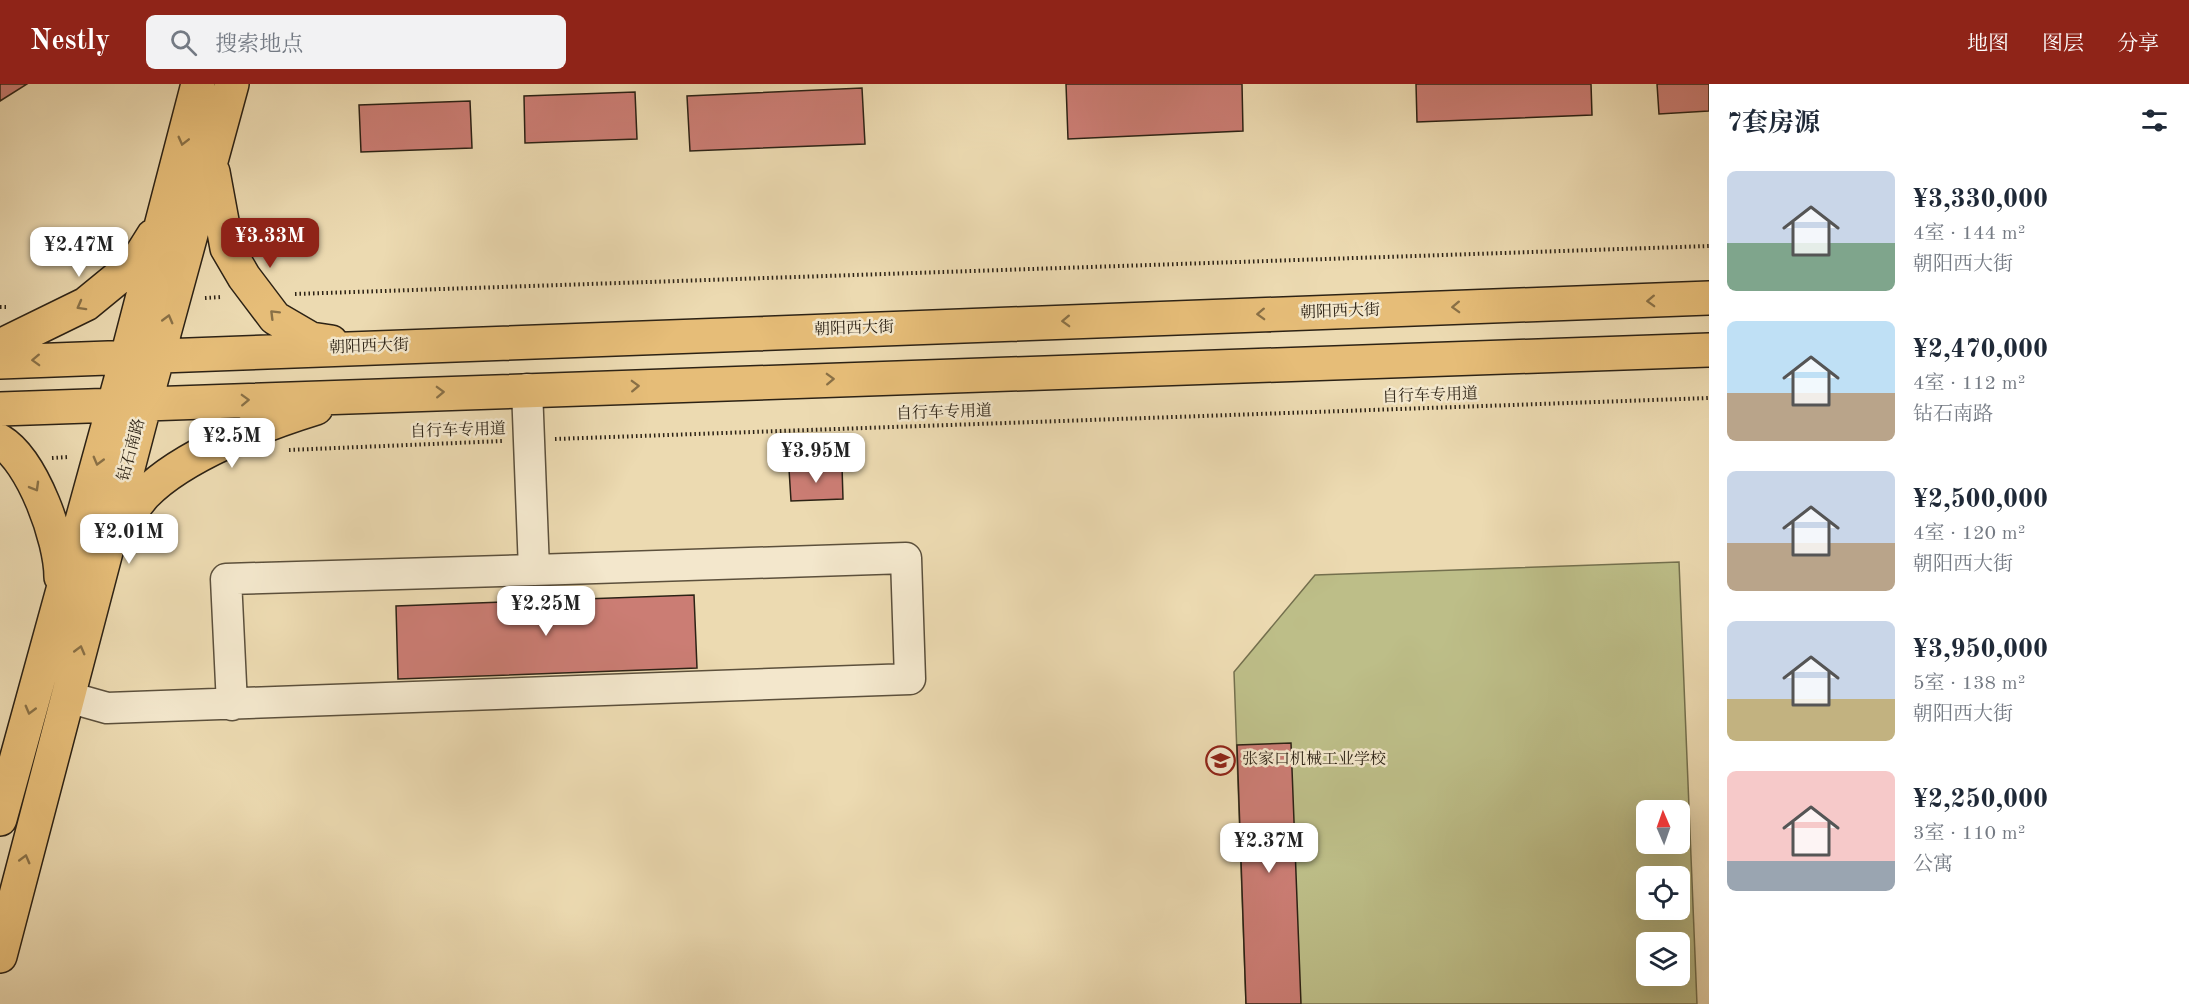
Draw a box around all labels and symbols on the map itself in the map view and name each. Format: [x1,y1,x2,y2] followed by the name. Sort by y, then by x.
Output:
[178,136,191,146] one-way arrow
[221,218,319,269] pin: ¥3.33M
[30,227,128,278] pin: ¥2.47M
[1646,294,1655,307] one-way arrow
[77,299,87,310] one-way arrow
[1300,301,1380,321] street label: 朝阳西大街
[1451,301,1460,314] one-way arrow
[1256,308,1265,321] one-way arrow
[270,310,280,321] one-way arrow
[160,314,173,324] one-way arrow
[1061,315,1070,328] one-way arrow
[814,318,894,338] street label: 朝阳西大街
[329,336,409,356] street label: 朝阳西大街
[32,354,41,367] one-way arrow
[825,373,834,386] one-way arrow
[630,379,639,392] one-way arrow
[1382,384,1478,406] street label: 自行车专用道
[435,386,444,399] one-way arrow
[240,393,249,406] one-way arrow
[896,401,992,423] street label: 自行车专用道
[114,416,148,483] street label: 钻石南路
[190,418,274,469] pin: ¥2.5M
[410,419,506,441] street label: 自行车专用道
[767,433,865,484] pin: ¥3.95M
[93,455,105,466] one-way arrow
[27,481,39,491] one-way arrow
[80,514,178,565] pin: ¥2.01M
[497,586,595,637] pin: ¥2.25M
[73,645,85,655] one-way arrow
[25,704,37,715] one-way arrow
[1205,744,1237,776] school or university icon: 张家口机械工业学校
[1242,750,1386,768] place label: 张家口机械工业学校
[1636,800,1690,854] north arrow
[1220,823,1318,874] pin: ¥2.37M
[18,854,31,864] one-way arrow

